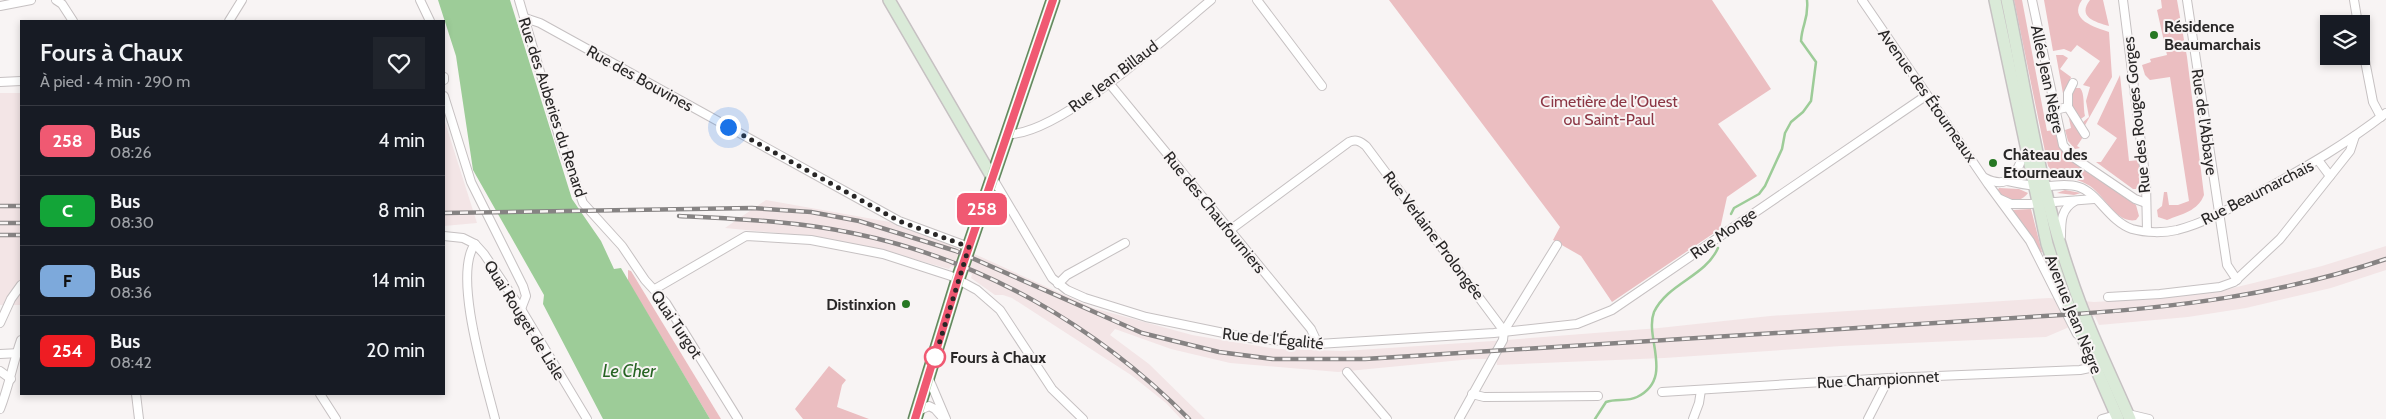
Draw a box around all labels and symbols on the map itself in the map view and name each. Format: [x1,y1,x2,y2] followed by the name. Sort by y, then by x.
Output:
[514,15,591,199] street label: Rue des Auberies du Renard
[2164,17,2261,54] place label: Résidence Beaumarchais
[2027,23,2068,135] street label: Allée Jean Nègre
[1874,25,1981,166] street label: Avenue des Étourneaux
[2148,29,2160,41] marker: Résidence Beaumarchais
[2119,35,2154,194] street label: Rue des Rouges Gorges
[1065,37,1162,116] street label: Rue Jean Billaud
[583,41,697,116] street label: Rue des Bouvines
[2188,68,2221,176] street label: Rue de l'Abbaye
[1540,92,1678,129] park label: Cimetière de l’Ouest ou Saint-Paul
[716,115,741,140] your location
[2003,145,2088,182] place label: Château des Etourneaux
[1160,148,1270,277] street label: Rue des Chaufourniers
[2198,156,2317,229] street label: Rue Beaumarchais
[1987,157,1999,169] marker: Château des Etourneaux
[1379,167,1488,303] street label: Rue Verlaine Prolongée
[953,193,1011,225] line badge: 258
[1687,204,1760,263] street label: Rue Monge
[2041,252,2106,377] street label: Avenue Jean Nègre
[480,257,569,384] street label: Quai Rouget de Lisle
[647,287,707,362] street label: Quai Turgot
[826,295,896,314] place label: Distinxion
[900,298,912,310] marker: Distinxion
[1221,324,1324,353] street label: Rue de l'Égalité
[924,346,946,368] marker: Fours à Chaux
[950,348,1046,367] place label: Fours à Chaux
[602,360,657,382] water label: Le Cher
[1816,367,1940,392] street label: Rue Championnet

